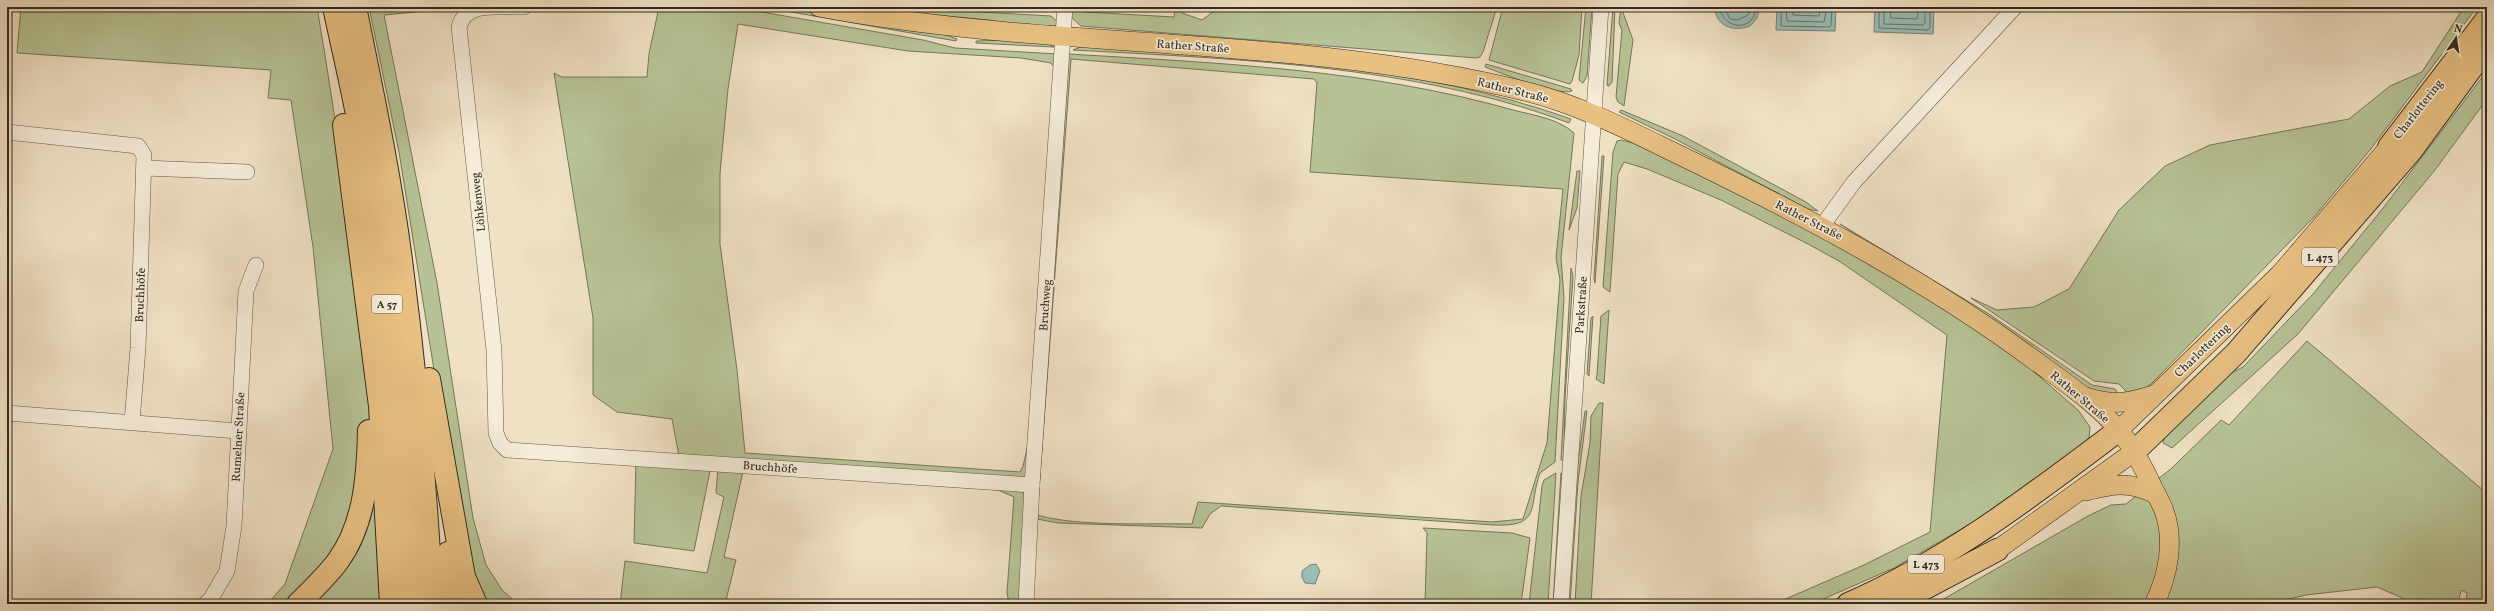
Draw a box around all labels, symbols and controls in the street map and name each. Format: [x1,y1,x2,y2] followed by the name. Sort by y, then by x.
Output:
[2436,18,2476,58] north arrow
[2452,22,2463,38] text: N
[1156,36,1230,58] street label: Rather Straße
[1475,74,1550,108] street label: Rather Straße
[2390,76,2447,143] street label: Charlottering
[468,171,490,232] street label: Löhkenweg
[1772,197,1845,245] street label: Rather Straße
[2302,248,2338,266] road number: L 473
[132,267,150,323] street label: Bruchhöfe
[1572,275,1592,334] street label: Parkstraße
[1036,279,1056,332] street label: Bruchweg
[372,295,402,313] road number: A 57
[2171,320,2234,381] street label: Charlottering
[2046,368,2113,428] street label: Rather Straße
[229,391,249,482] street label: Rumelner Straße
[742,458,798,478] street label: Bruchhöfe
[1908,555,1944,573] road number: L 473

